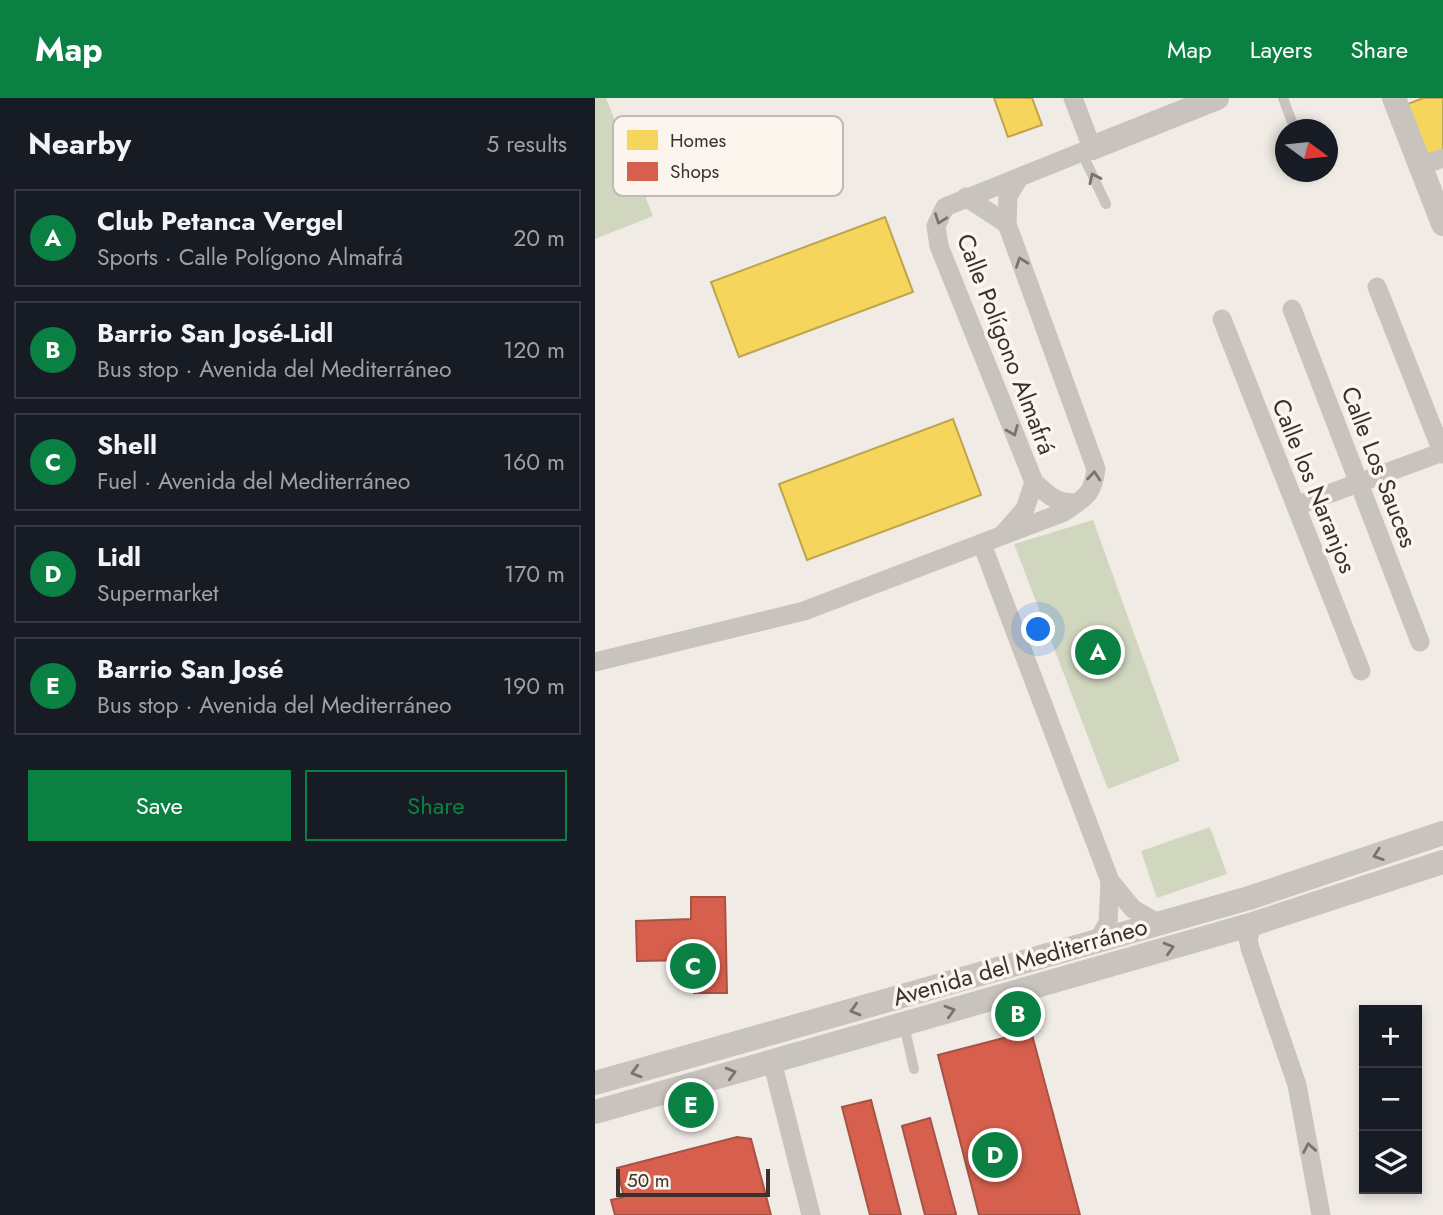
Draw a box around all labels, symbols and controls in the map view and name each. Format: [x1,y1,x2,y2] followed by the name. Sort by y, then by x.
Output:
[35,26,103,73] text: Map
[1167,32,1212,67] text: Map
[1250,32,1312,67] text: Layers
[1350,32,1408,67] text: Share
[613,116,843,196] legend
[1275,119,1338,182] north arrow
[28,122,131,165] text: Nearby
[486,127,567,161] text: 5 results
[670,127,727,154] text: Homes
[670,158,720,185] text: Shops
[1088,173,1102,185] one-way arrow
[97,202,343,240] text: Club Petanca Vergel
[935,212,949,224] one-way arrow
[45,221,61,255] text: A
[513,221,565,255] text: 20 m
[948,228,1065,459] street label: Calle Polígono Almafrá
[97,240,403,274] text: Sports · Calle Polígono Almafrá
[1015,257,1029,269] one-way arrow
[97,314,333,352] text: Barrio San José-Lidl
[45,333,61,367] text: B
[503,333,565,367] text: 120 m
[97,352,452,386] text: Bus stop · Avenida del Mediterráneo
[1333,381,1426,553] street label: Calle Los Sauces
[1264,393,1365,578] street label: Calle los Naranjos
[1005,424,1019,436] one-way arrow
[97,426,157,464] text: Shell
[45,445,61,479] text: C
[503,445,565,479] text: 160 m
[97,464,410,498] text: Fuel · Avenida del Mediterráneo
[1086,470,1101,481] one-way arrow
[97,538,141,576] text: Lidl
[45,557,61,591] text: D
[504,557,565,591] text: 170 m
[97,576,219,610] text: Supermarket
[1021,612,1055,646] your location
[1075,626,1121,678] pin: A
[97,650,284,688] text: Barrio San José
[46,669,60,703] text: E
[503,669,565,703] text: 190 m
[97,688,452,722] text: Bus stop · Avenida del Mediterráneo
[28,770,291,841] button: Save
[305,770,567,841] button: Share
[1373,847,1385,861] one-way arrow
[889,908,1151,1015] street label: Avenida del Mediterráneo
[670,940,716,992] pin: C
[1163,942,1175,957] one-way arrow
[995,988,1041,1040] pin: B
[849,1001,861,1016] one-way arrow
[944,1005,956,1019] one-way arrow
[1359,1005,1422,1194] map controls
[1359,1005,1422,1068] button: +
[630,1063,642,1078] one-way arrow
[725,1066,737,1081] one-way arrow
[1359,1068,1422,1131] button: −
[668,1079,714,1131] pin: E
[972,1129,1018,1181] pin: D
[1359,1131,1422,1194] button: layers
[1302,1142,1317,1154] one-way arrow
[616,1166,770,1198] scale bar
[627,1167,670,1194] text: 50 m

